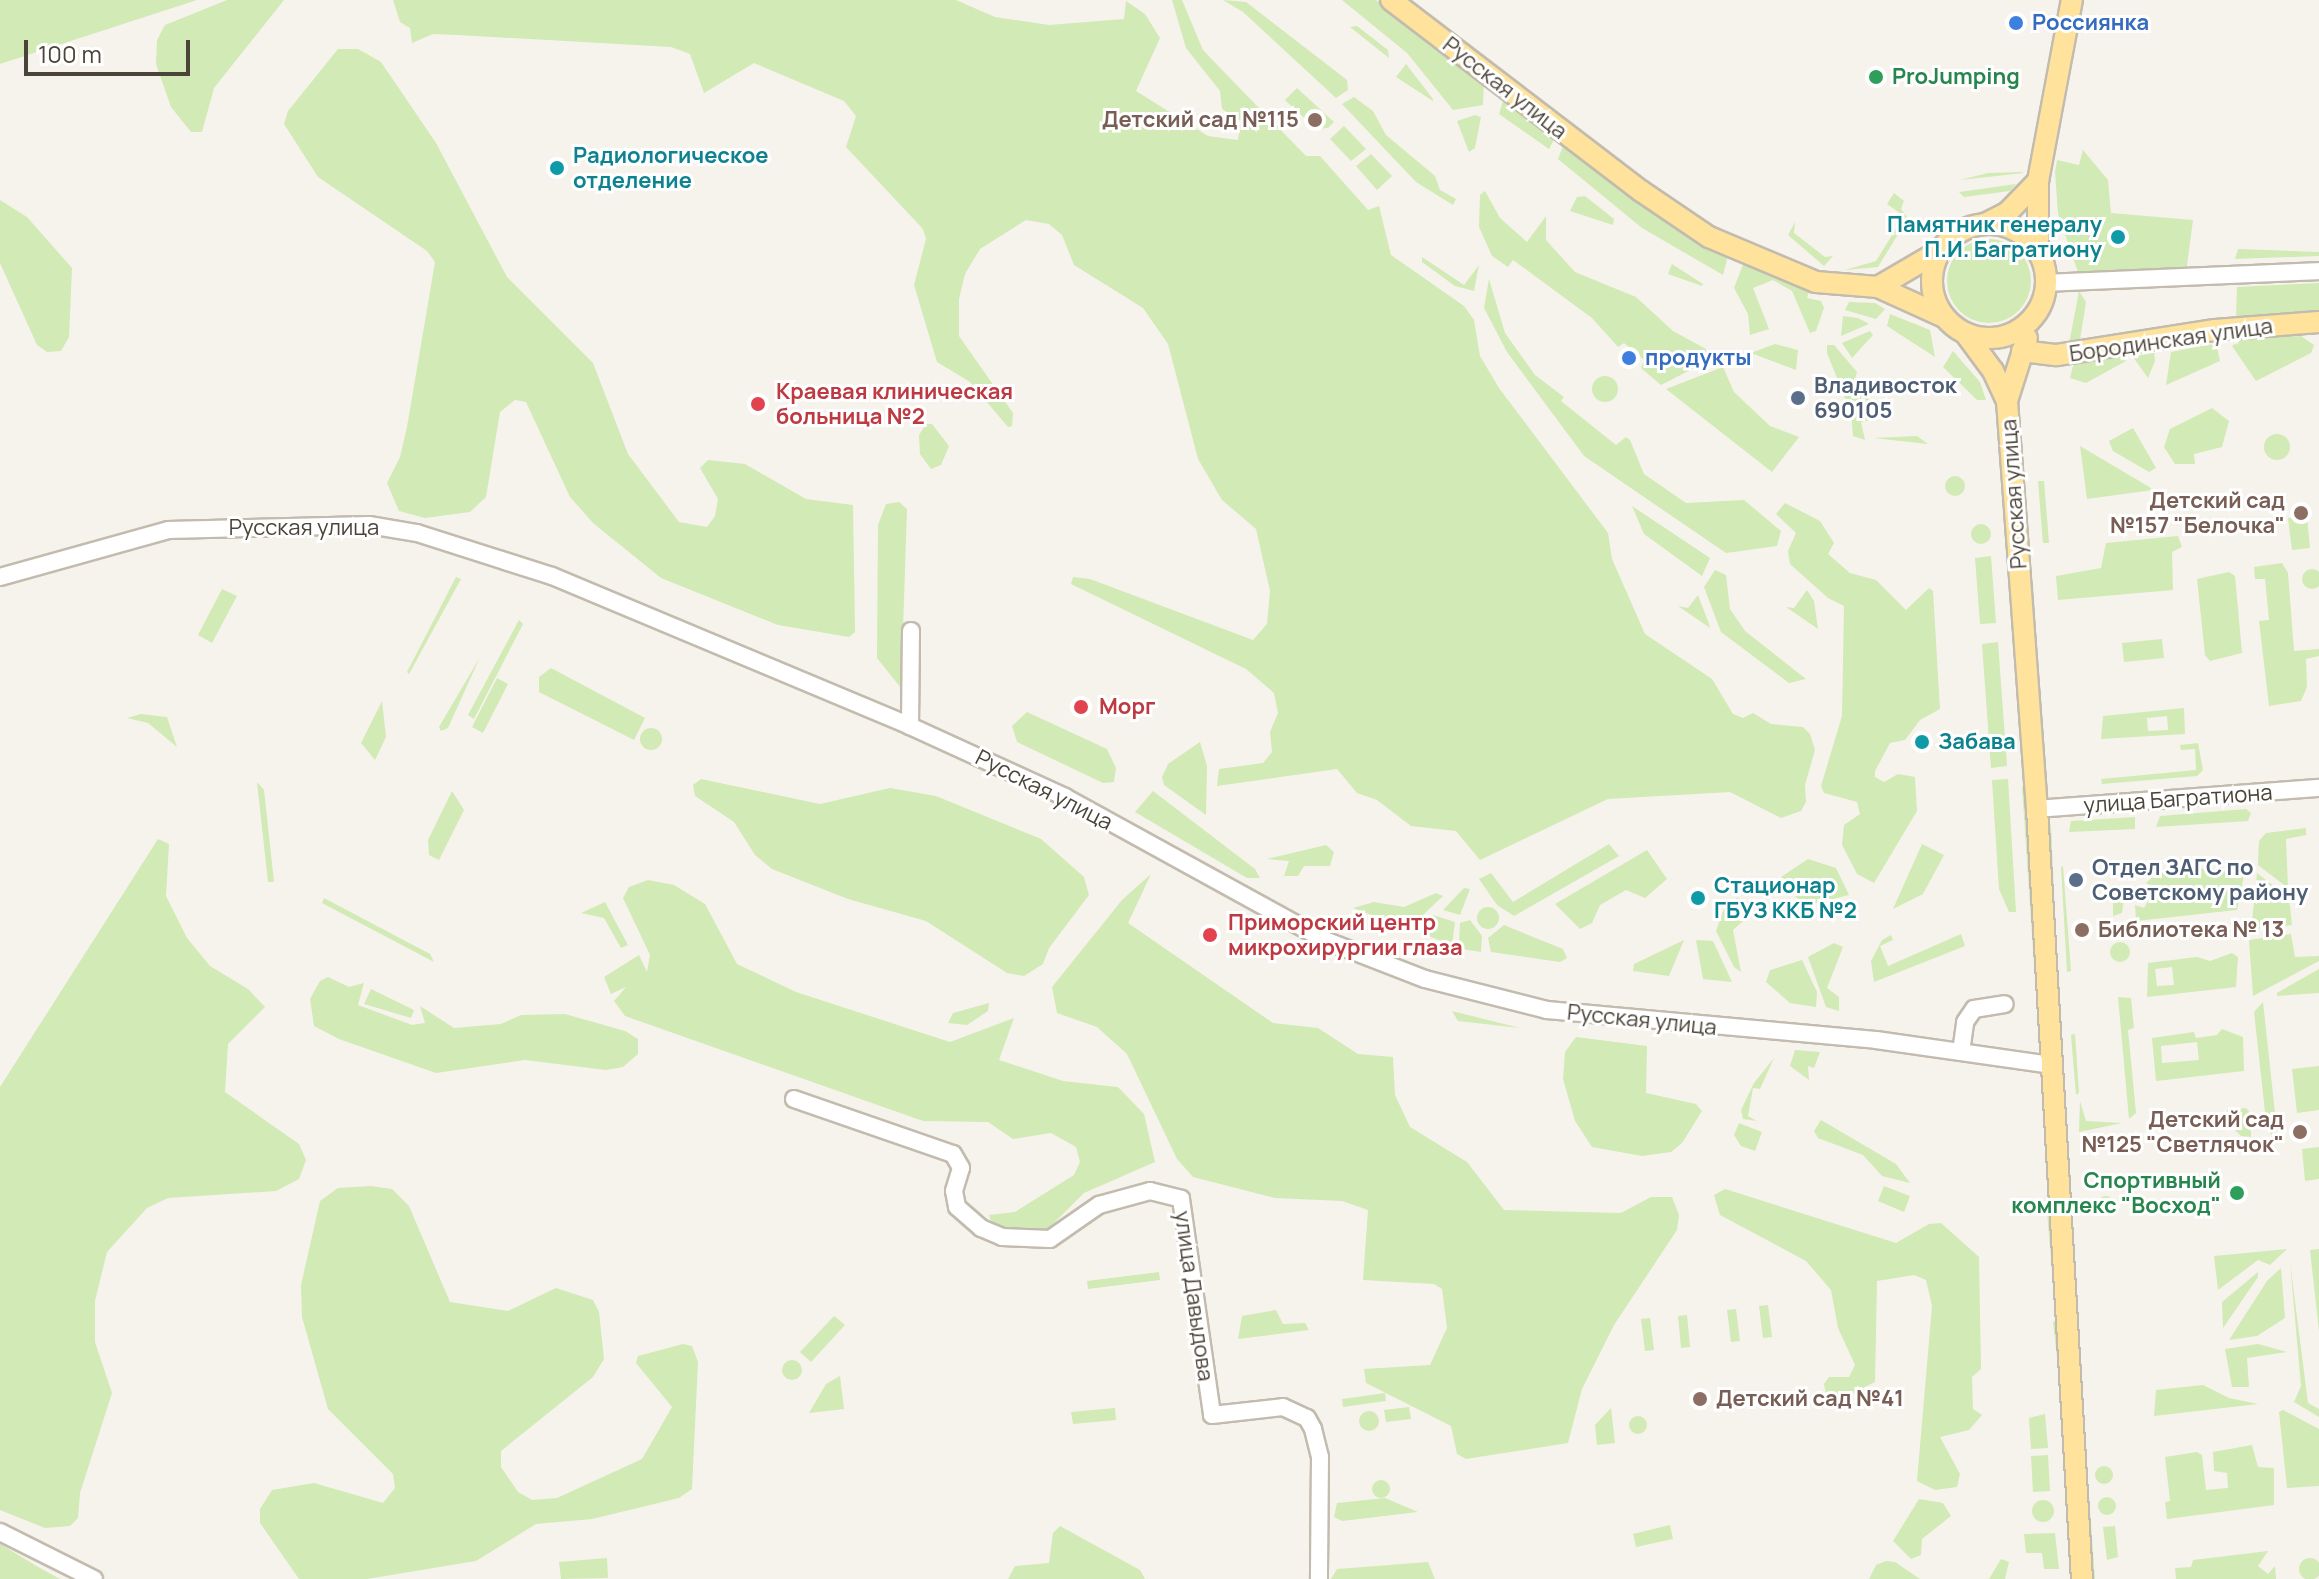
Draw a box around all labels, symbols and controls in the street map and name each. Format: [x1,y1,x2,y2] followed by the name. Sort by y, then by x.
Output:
[2032,10,2149,36] place label: Россиянка
[2007,14,2025,32] marker: Россиянка
[28,24,194,74] scale bar
[1438,31,1572,145] street label: Русская улица
[38,37,102,70] text: 100 m
[1892,64,2020,90] place label: ProJumping
[1867,68,1885,86] marker: ProJumping
[1102,107,1299,133] place label: Детский сад №115
[1306,111,1324,129] marker: Детский сад №115
[573,142,768,194] place label: Радиологическое отделение
[548,159,566,177] marker: Радиологическое отделение
[1887,211,2102,262] place label: Памятник генералу П.И. Багратиону
[2109,228,2127,246] marker: Памятник генералу П.И. Багратиону
[2068,313,2274,367] street label: Бородинская улица
[1645,345,1752,371] place label: продукты
[1620,349,1638,367] marker: продукты
[1814,372,1957,424] place label: Владивосток 690105
[776,378,1013,430] place label: Краевая клиническая больница №2
[1789,389,1807,407] marker: Владивосток 690105
[747,393,769,415] marker: Краевая клиническая больница №2
[1996,418,2032,570] street label: Русская улица
[2110,487,2285,538] place label: Детский сад №157 "Белочка"
[2292,504,2310,522] marker: Детский сад №157 "Белочка"
[229,515,379,541] street label: Русская улица
[1099,694,1156,720] place label: Морг
[1070,696,1092,718] marker: Морг
[1938,729,2016,755] place label: Забава
[1913,733,1931,751] marker: Забава
[971,744,1117,836] street label: Русская улица
[2083,779,2273,819] street label: улица Багратиона
[2092,854,2308,906] place label: Отдел ЗАГС по Советскому району
[2067,871,2085,889] marker: Отдел ЗАГС по Советскому району
[1714,872,1857,924] place label: Стационар ГБУЗ ККБ №2
[1689,889,1707,907] marker: Стационар ГБУЗ ККБ №2
[1228,909,1463,960] place label: Приморский центр микрохирургии глаза
[2098,917,2284,943] place label: Библиотека № 13
[2073,921,2091,939] marker: Библиотека № 13
[1199,924,1221,946] marker: Приморский центр микрохирургии глаза
[1566,999,1718,1041] street label: Русская улица
[2081,1106,2284,1158] place label: Детский сад №125 "Светлячок"
[2291,1123,2309,1141] marker: Детский сад №125 "Светлячок"
[2011,1167,2221,1218] place label: Спортивный комплекс "Восход"
[2228,1184,2246,1202] marker: Спортивный комплекс "Восход"
[1169,1209,1219,1383] street label: улица Давыдова
[1716,1386,1904,1412] place label: Детский сад №41
[1691,1390,1709,1408] marker: Детский сад №41

